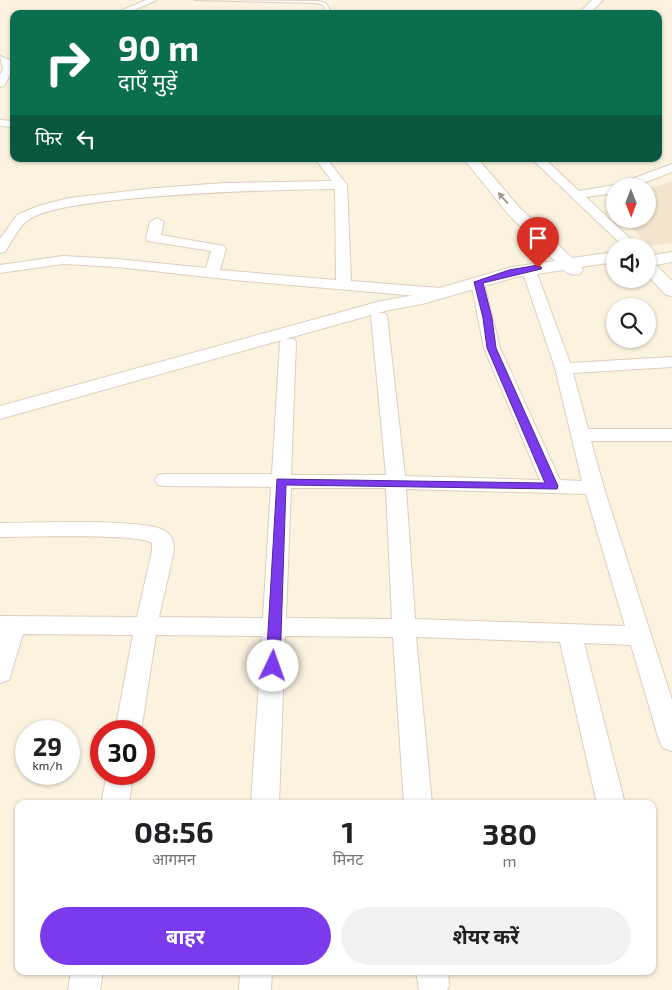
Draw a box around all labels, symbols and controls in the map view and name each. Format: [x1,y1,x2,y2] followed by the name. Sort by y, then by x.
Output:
[118,26,199,68] text: 90 m
[35,30,100,95] icon: right
[118,68,177,94] text: दाएँ मुड़ें
[72,125,100,153] icon: left
[35,126,62,149] text: फिर
[606,178,656,228] north arrow
[606,178,656,348] map controls
[497,192,509,204] one-way arrow
[517,217,559,268] pin
[524,224,552,252] icon: arrive
[606,238,656,288] button: sound
[606,298,656,348] button: search
[246,639,298,691] position arrow
[90,720,155,785] speed limit sign: 30
[33,731,62,761] text: 29
[33,758,62,772] text: km/h
[134,813,214,849] text: 08:56
[341,813,354,849] text: 1
[482,815,537,851] text: 380
[152,849,196,868] text: आगमन
[333,849,363,868] text: मिनट
[503,851,517,870] text: m
[40,907,331,965] button: बाहर
[341,907,631,965] button: शेयर करें

